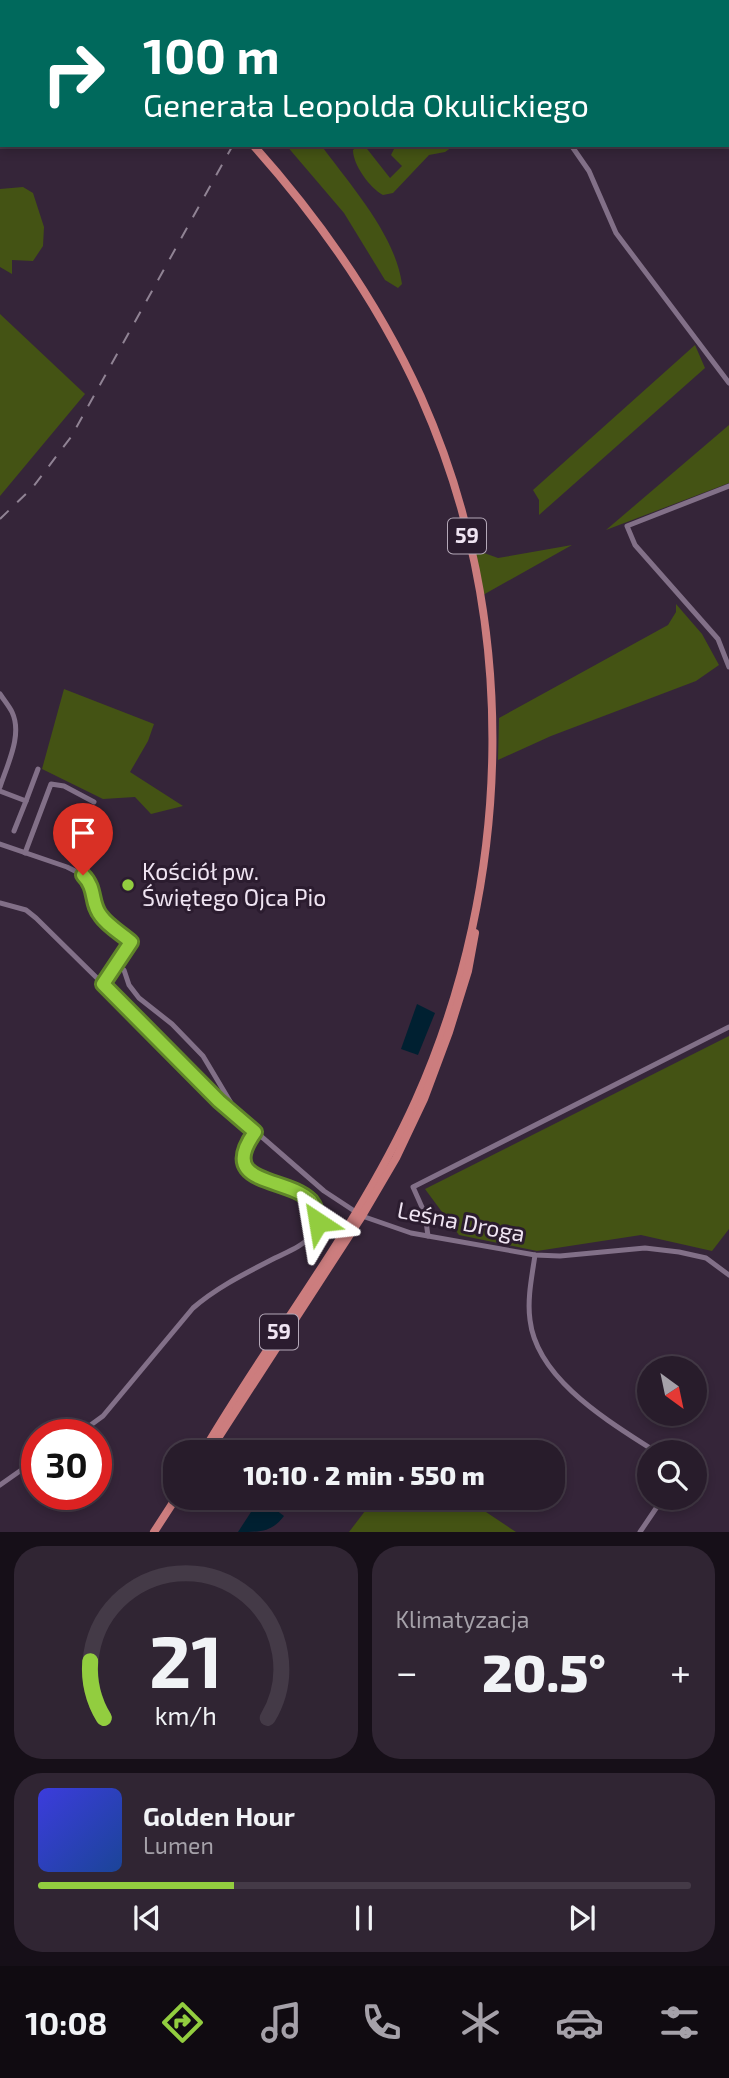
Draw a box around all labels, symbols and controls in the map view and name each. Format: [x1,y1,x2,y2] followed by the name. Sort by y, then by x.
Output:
[143,25,280,84] text: 100 m
[28,28,119,119] icon: right
[143,85,589,123] text: Generała Leopolda Okulickiego
[448,518,486,554] road number: 59
[53,803,113,875] pin
[64,814,102,852] icon: arrive
[142,857,326,911] place label: Kościół pw. Świętego Ojca Pio
[120,877,136,893] marker: Kościół pw. Świętego Ojca Pio
[281,1185,355,1259] position arrow
[395,1195,527,1247] street label: Leśna Droga
[260,1314,298,1350] road number: 59
[637,1356,707,1426] north arrow
[637,1356,707,1510] map controls
[21,1419,112,1510] speed limit sign: 30
[637,1440,707,1510] button: search
[243,1459,485,1490] text: 10:10 · 2 min · 550 m
[396,1605,529,1633] text: Klimatyzacja
[149,1616,223,1704] text: 21
[482,1640,606,1702] text: 20.5°
[396,1648,418,1694] text: −
[670,1648,691,1694] text: +
[155,1700,217,1730] text: km/h
[143,1800,295,1831] text: Golden Hour
[143,1831,214,1859] text: Lumen
[128,1899,166,1937] icon: previous
[345,1899,383,1937] icon: pause
[563,1899,601,1937] icon: next
[158,1998,207,2047] icon: directions
[257,1998,306,2047] icon: music
[357,1998,406,2047] icon: phone
[456,1998,505,2047] icon: climate
[555,1998,604,2047] icon: car
[655,1998,704,2047] icon: filters
[25,2003,108,2041] text: 10:08

